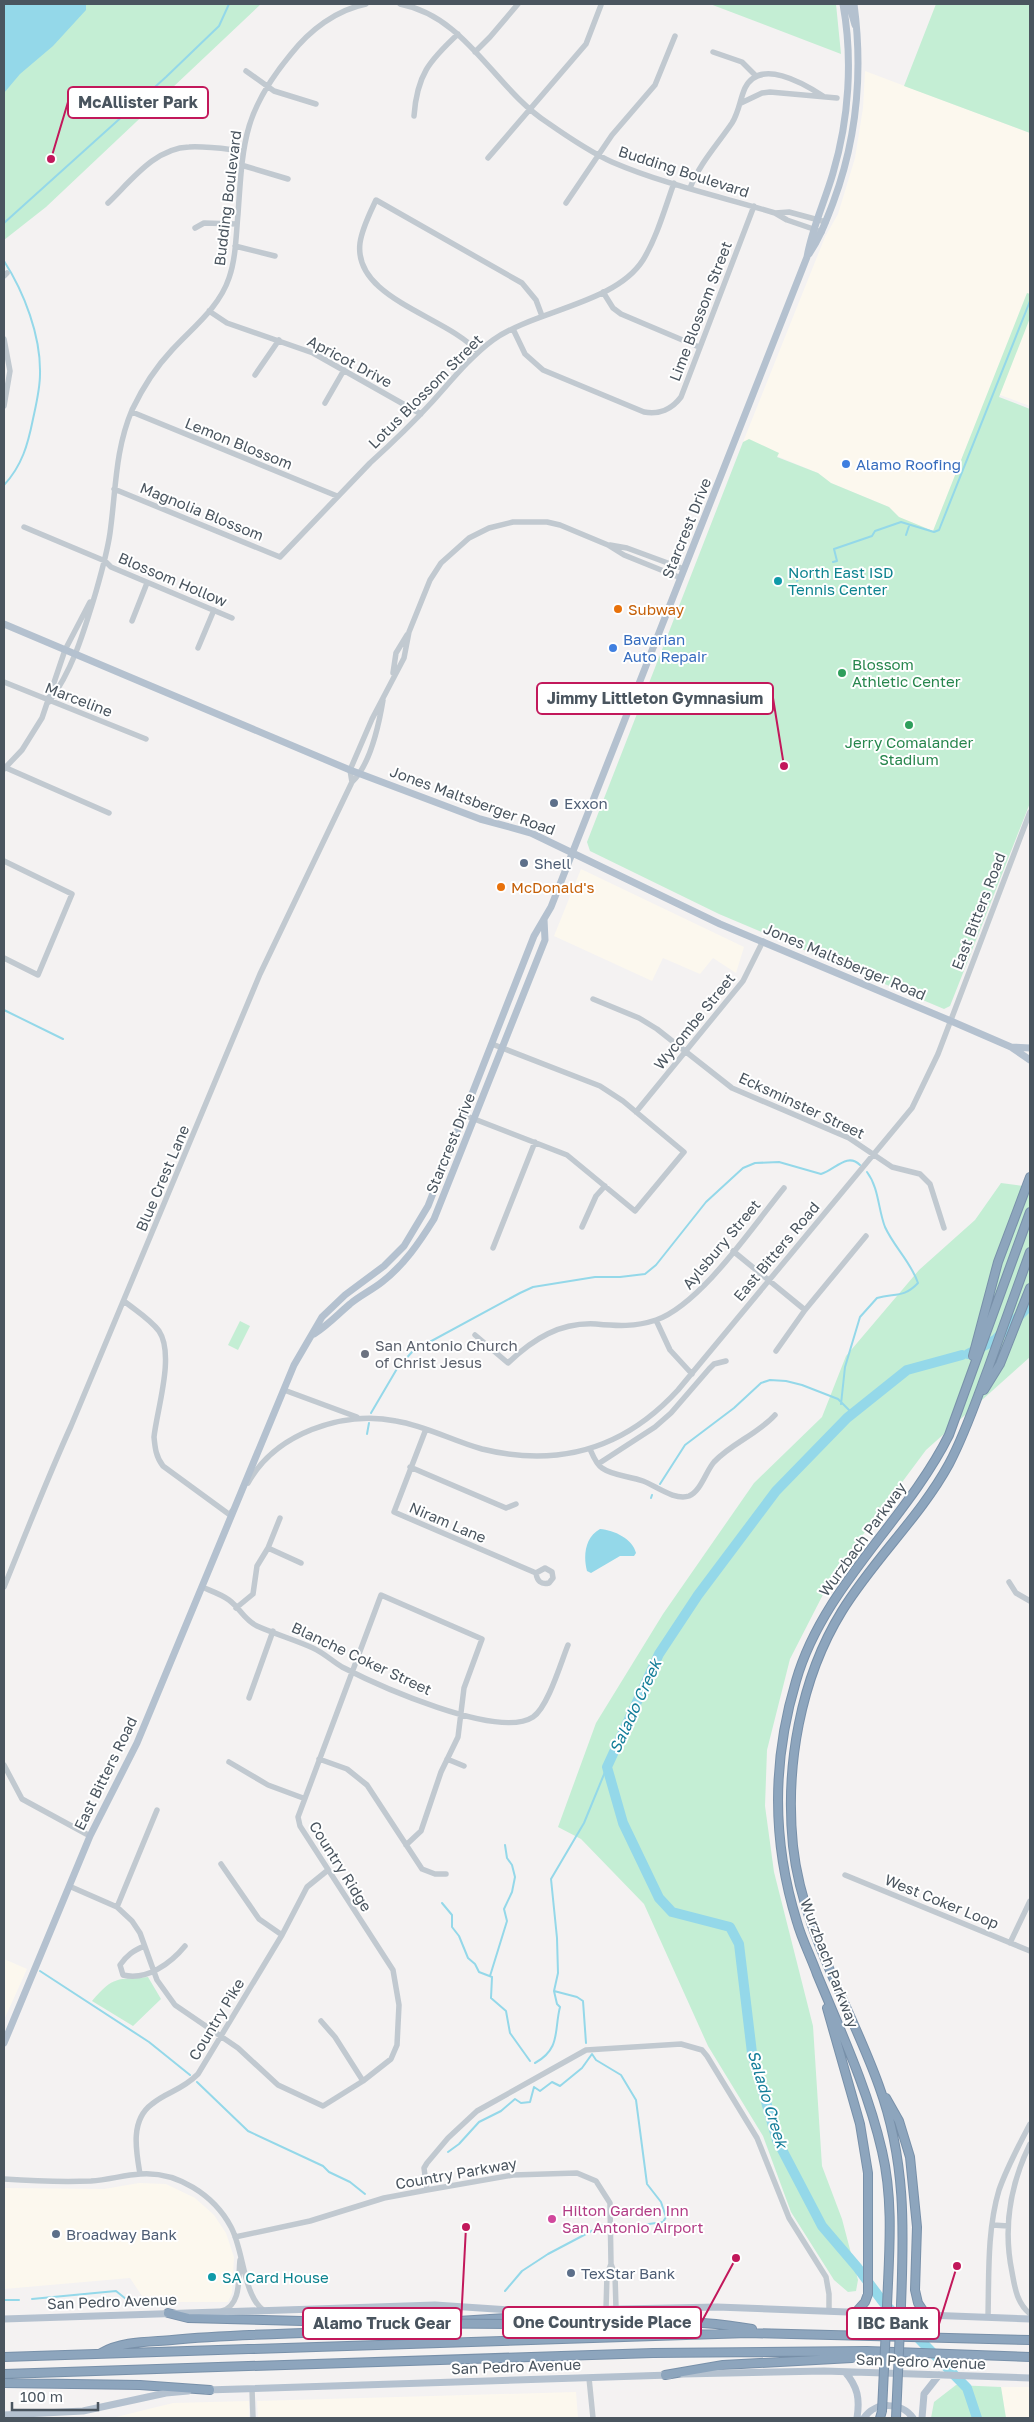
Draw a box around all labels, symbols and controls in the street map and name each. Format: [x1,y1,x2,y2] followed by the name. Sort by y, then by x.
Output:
[68,87,208,118] callout: McAllister Park
[78,92,199,112] text: McAllister Park
[210,129,244,267] street label: Budding Boulevard
[616,141,752,201] street label: Budding Boulevard
[665,239,735,383] street label: Lime Blossom Street
[364,330,486,452] street label: Lotus Blossom Street
[305,331,396,391] street label: Apricot Drive
[183,413,295,473] street label: Lemon Blossom
[856,455,961,473] place label: Alamo Roofing
[840,458,852,470] marker: Alamo Roofing
[658,475,714,581] street label: Starcrest Drive
[138,478,266,544] street label: Magnolia Blossom
[116,548,230,610] street label: Blossom Hollow
[788,563,894,598] place label: North East ISD Tennis Center
[772,575,784,587] marker: North East ISD Tennis Center
[628,600,685,618] place label: Subway
[612,603,624,615] marker: Subway
[623,630,707,665] place label: Bavarian Auto Repair
[607,642,619,654] marker: Bavarian Auto Repair
[852,655,961,690] place label: Blossom Athletic Center
[836,667,848,679] marker: Blossom Athletic Center
[43,678,116,720] street label: Marceline
[537,683,773,714] callout: Jimmy Littleton Gymnasium
[547,688,763,708] text: Jimmy Littleton Gymnasium
[903,719,915,731] marker: Jerry Comalander Stadium
[845,733,973,768] place label: Jerry Comalander Stadium
[388,762,558,838] street label: Jones Maltsberger Road
[564,794,608,812] place label: Exxon
[548,797,560,809] marker: Exxon
[947,850,1009,972] street label: East Bitters Road
[534,854,571,872] place label: Shell
[518,857,530,869] marker: Shell
[511,878,594,896] place label: McDonald's
[495,881,507,893] marker: McDonald's
[761,919,929,1003] street label: Jones Maltsberger Road
[650,969,738,1073] street label: Wycombe Street
[736,1068,868,1142] street label: Ecksminster Street
[422,1090,478,1196] street label: Starcrest Drive
[131,1122,193,1234] street label: Blue Crest Lane
[678,1196,764,1292] street label: Aylsbury Street
[729,1198,823,1304] street label: East Bitters Road
[375,1336,518,1371] place label: San Antonio Church of Christ Jesus
[359,1348,371,1360] marker: San Antonio Church of Christ Jesus
[815,1478,910,1600] street label: Wurzbach Parkway
[407,1498,489,1546] street label: Niram Lane
[289,1618,435,1698] street label: Blanche Coker Street
[604,1654,666,1756] water label: Salado Creek
[70,1713,140,1833] street label: East Bitters Road
[306,1817,376,1915] street label: Country Ridge
[882,1870,1002,1932] street label: West Coker Loop
[797,1896,863,2031] street label: Wurzbach Parkway
[184,1974,248,2063] street label: Country Pike
[744,2048,793,2152] water label: Salado Creek
[394,2153,519,2193] street label: Country Parkway
[562,2201,703,2236] place label: Hilton Garden Inn San Antonio Airport
[546,2213,558,2225] marker: Hilton Garden Inn San Antonio Airport
[66,2225,177,2243] place label: Broadway Bank
[50,2228,62,2240] marker: Broadway Bank
[581,2264,676,2282] place label: TexStar Bank
[565,2267,577,2279] marker: TexStar Bank
[222,2268,329,2286] place label: SA Card House
[206,2271,218,2283] marker: SA Card House
[47,2290,178,2312] street label: San Pedro Avenue
[503,2307,701,2338] callout: One Countryside Place
[303,2308,461,2339] callout: Alamo Truck Gear
[847,2308,939,2339] callout: IBC Bank
[513,2312,691,2332] text: One Countryside Place
[313,2313,451,2333] text: Alamo Truck Gear
[857,2313,929,2333] text: IBC Bank
[856,2350,987,2372] street label: San Pedro Avenue
[451,2355,582,2377] street label: San Pedro Avenue
[12,2380,99,2412] scale bar
[20,2387,63,2405] text: 100 m

